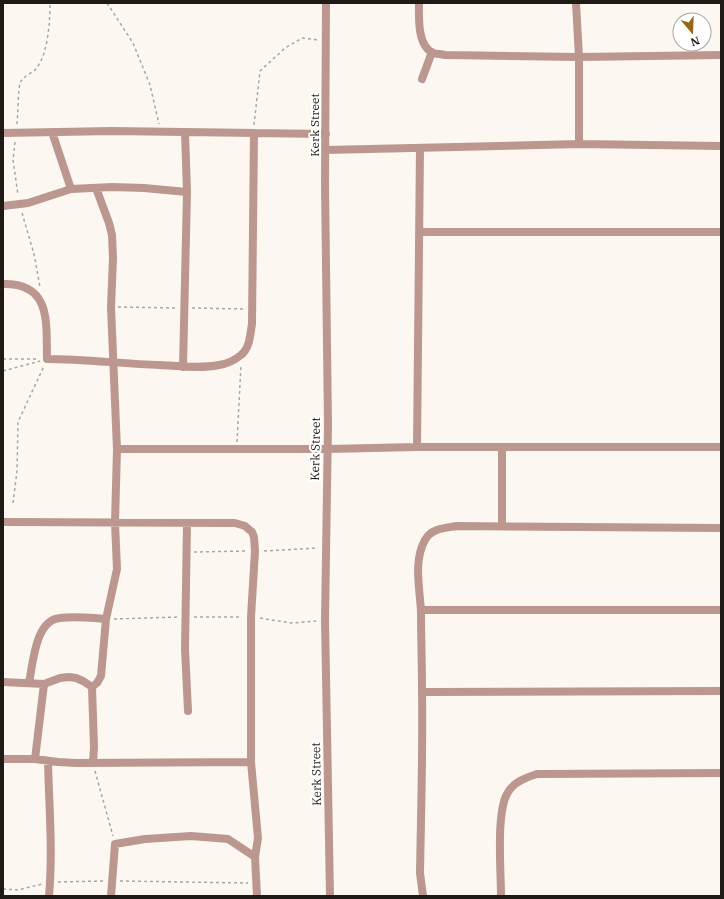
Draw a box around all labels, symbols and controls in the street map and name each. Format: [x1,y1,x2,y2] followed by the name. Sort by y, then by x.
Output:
[672,12,712,52] north arrow
[689,33,702,50] text: N
[307,93,322,157] street label: Kerk Street
[307,417,323,481] street label: Kerk Street
[308,742,324,806] street label: Kerk Street

